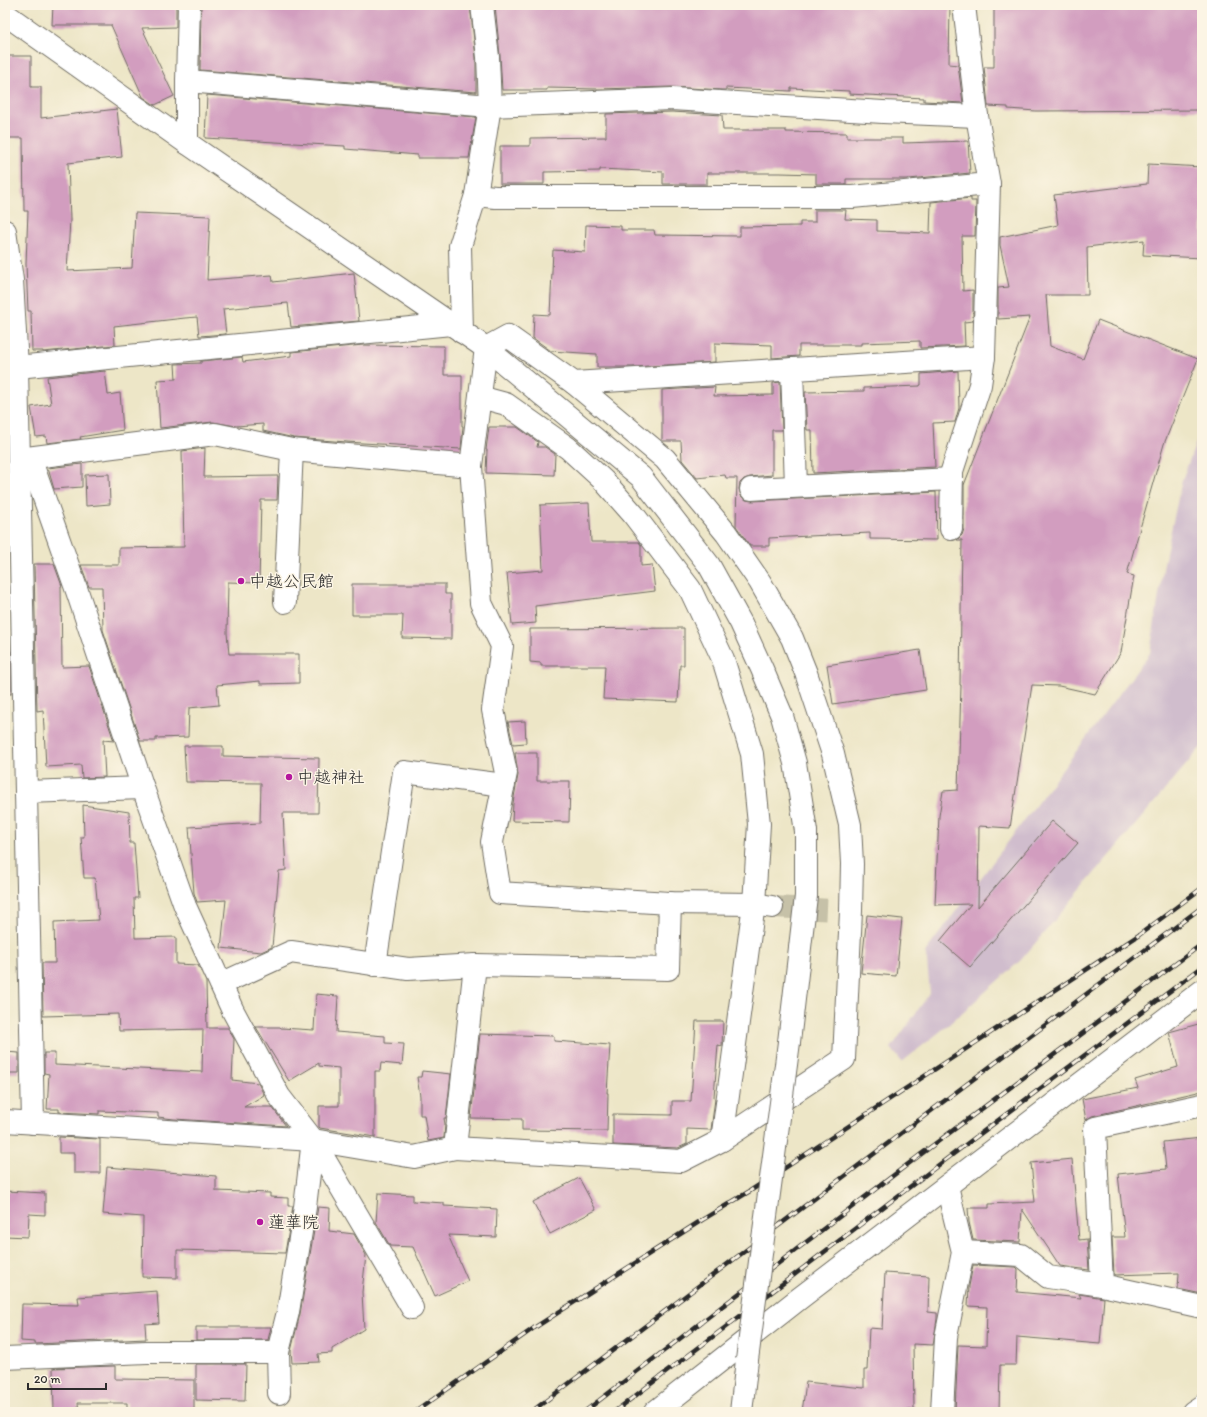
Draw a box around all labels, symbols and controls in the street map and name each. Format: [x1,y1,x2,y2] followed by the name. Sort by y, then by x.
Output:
[249,571,334,591] place label: 中越公民館
[236,576,246,586] marker: 中越公民館
[297,767,365,787] place label: 中越神社
[284,772,294,782] marker: 中越神社
[268,1212,319,1232] place label: 蓮華院
[255,1217,265,1227] marker: 蓮華院
[28,1365,106,1391] scale bar
[34,1372,61,1386] text: 20 m

